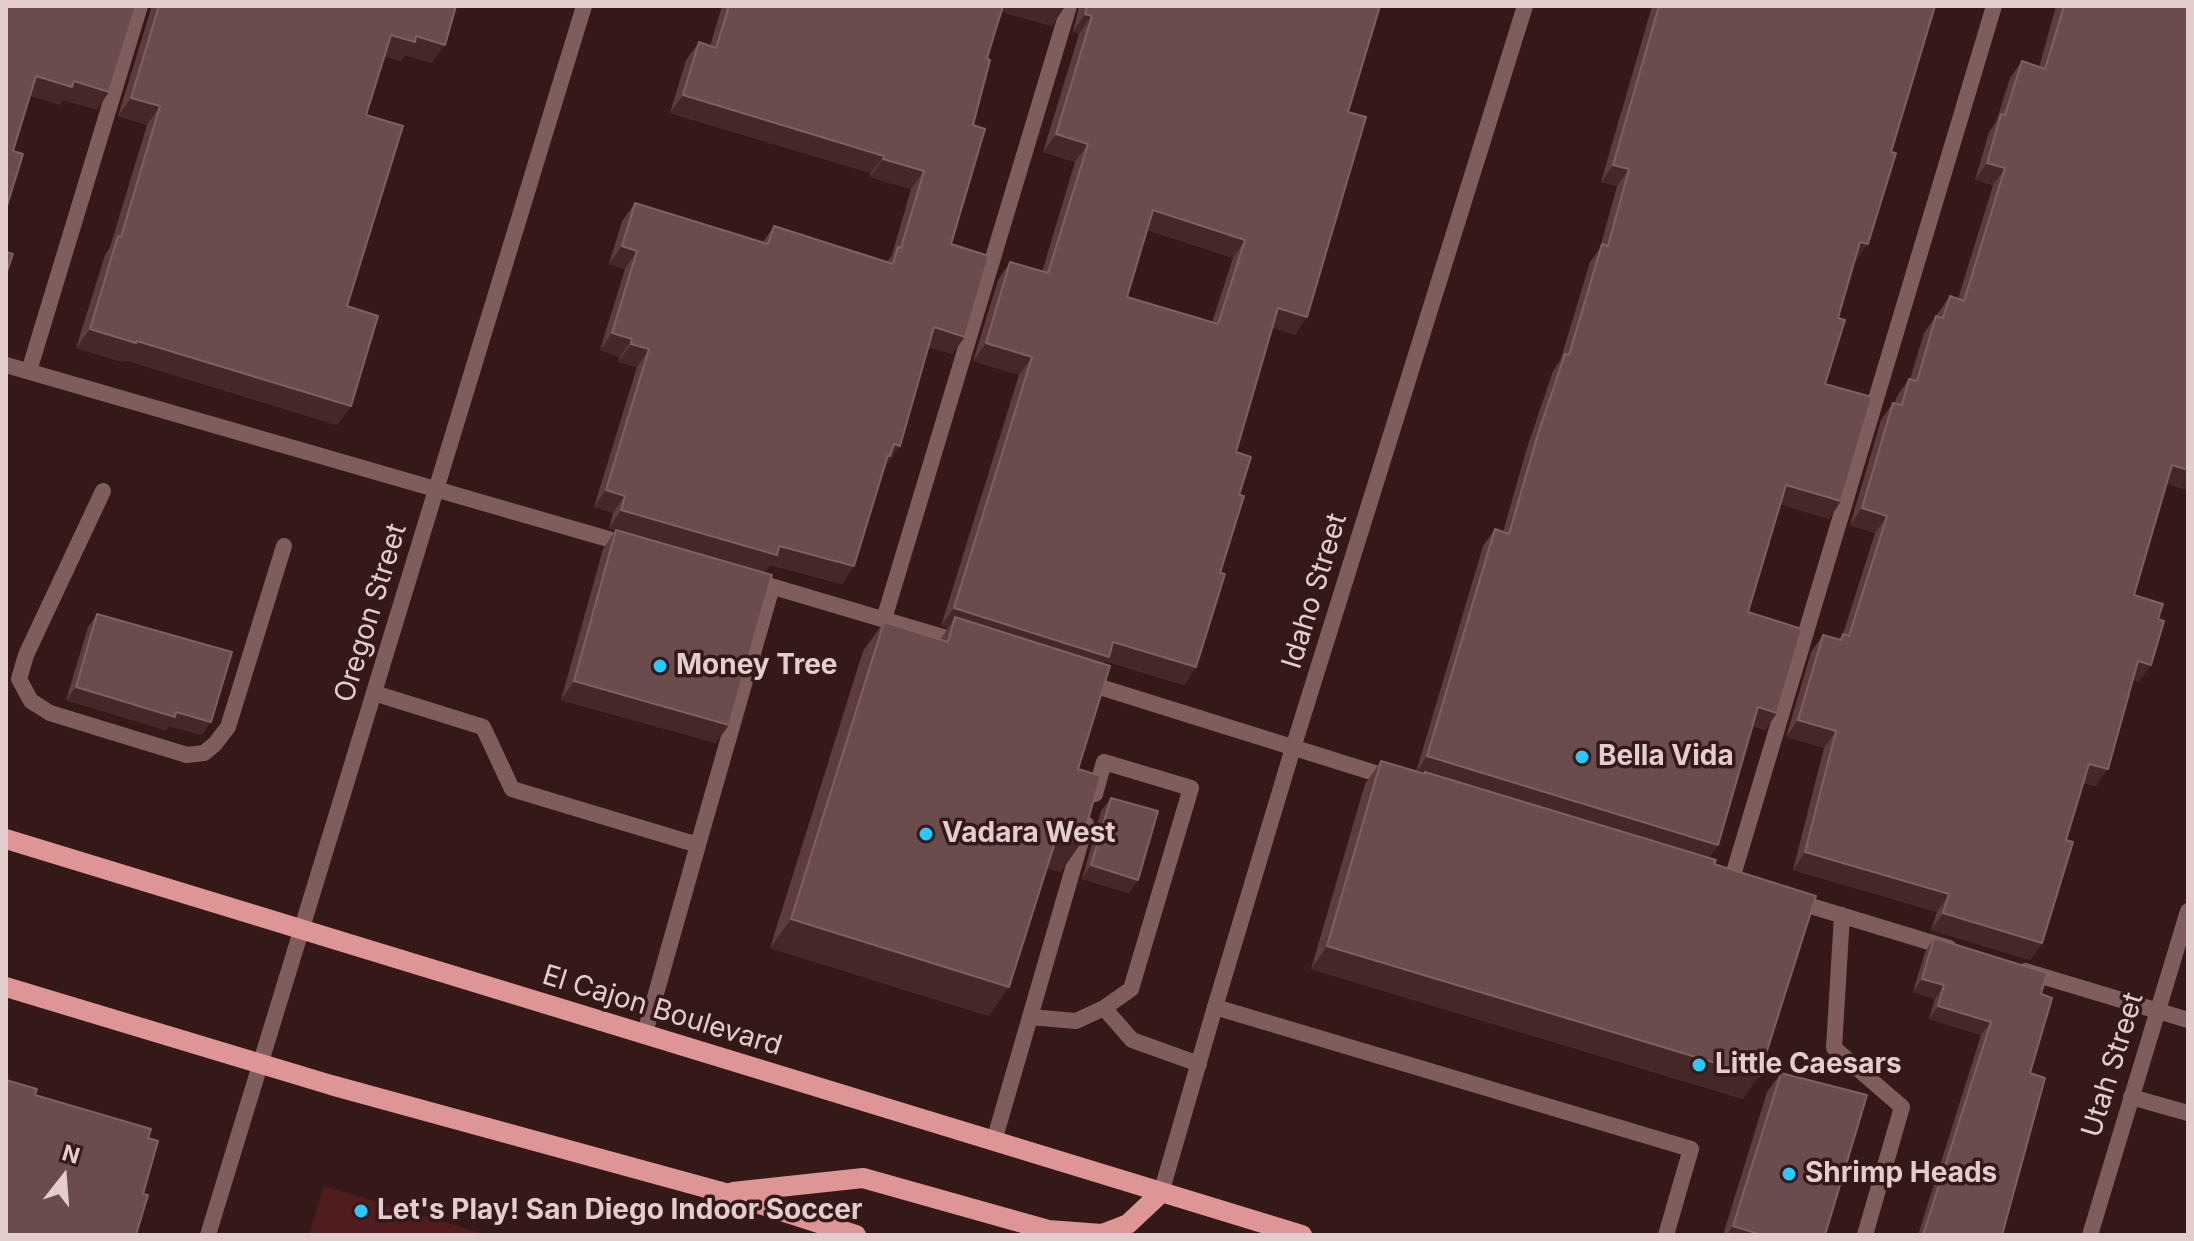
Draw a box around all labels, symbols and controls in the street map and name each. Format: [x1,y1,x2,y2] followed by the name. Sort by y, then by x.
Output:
[1275,509,1355,673] street label: Idaho Street
[328,520,414,706] street label: Oregon Street
[676,649,838,683] place label: Money Tree
[651,657,669,675] marker: Money Tree
[1598,740,1734,774] place label: Bella Vida
[1573,748,1591,766] marker: Bella Vida
[942,817,1116,851] place label: Vadara West
[917,825,935,843] marker: Vadara West
[538,959,786,1063] street label: El Cajon Boulevard
[2075,989,2151,1141] street label: Utah Street
[1715,1048,1902,1082] place label: Little Caesars
[1690,1056,1708,1074] marker: Little Caesars
[24,1137,104,1217] north arrow
[59,1139,83,1169] text: N
[1805,1157,1997,1191] place label: Shrimp Heads
[1780,1165,1798,1183] marker: Shrimp Heads
[377,1194,862,1228] place label: Let's Play! San Diego Indoor Soccer
[352,1202,370,1220] marker: Let's Play! San Diego Indoor Soccer

